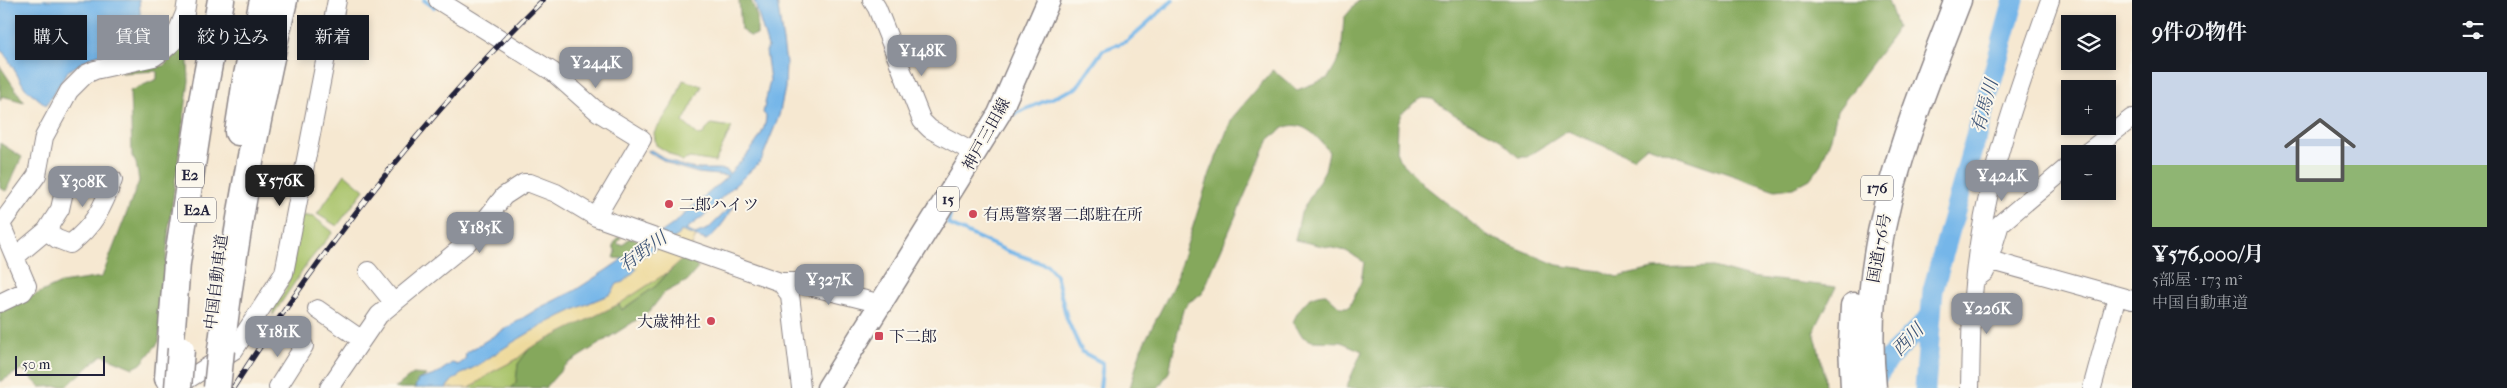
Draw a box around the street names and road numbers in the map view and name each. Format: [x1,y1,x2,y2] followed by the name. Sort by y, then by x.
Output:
[958,94,1014,174] street label: 神戸三田線
[176,162,204,188] road number: E2
[1861,176,1893,200] road number: 176
[937,186,959,212] road number: 15
[178,198,216,222] road number: E2A
[1864,212,1894,284] street label: 国道176号
[201,233,231,331] street label: 中国自動車道

